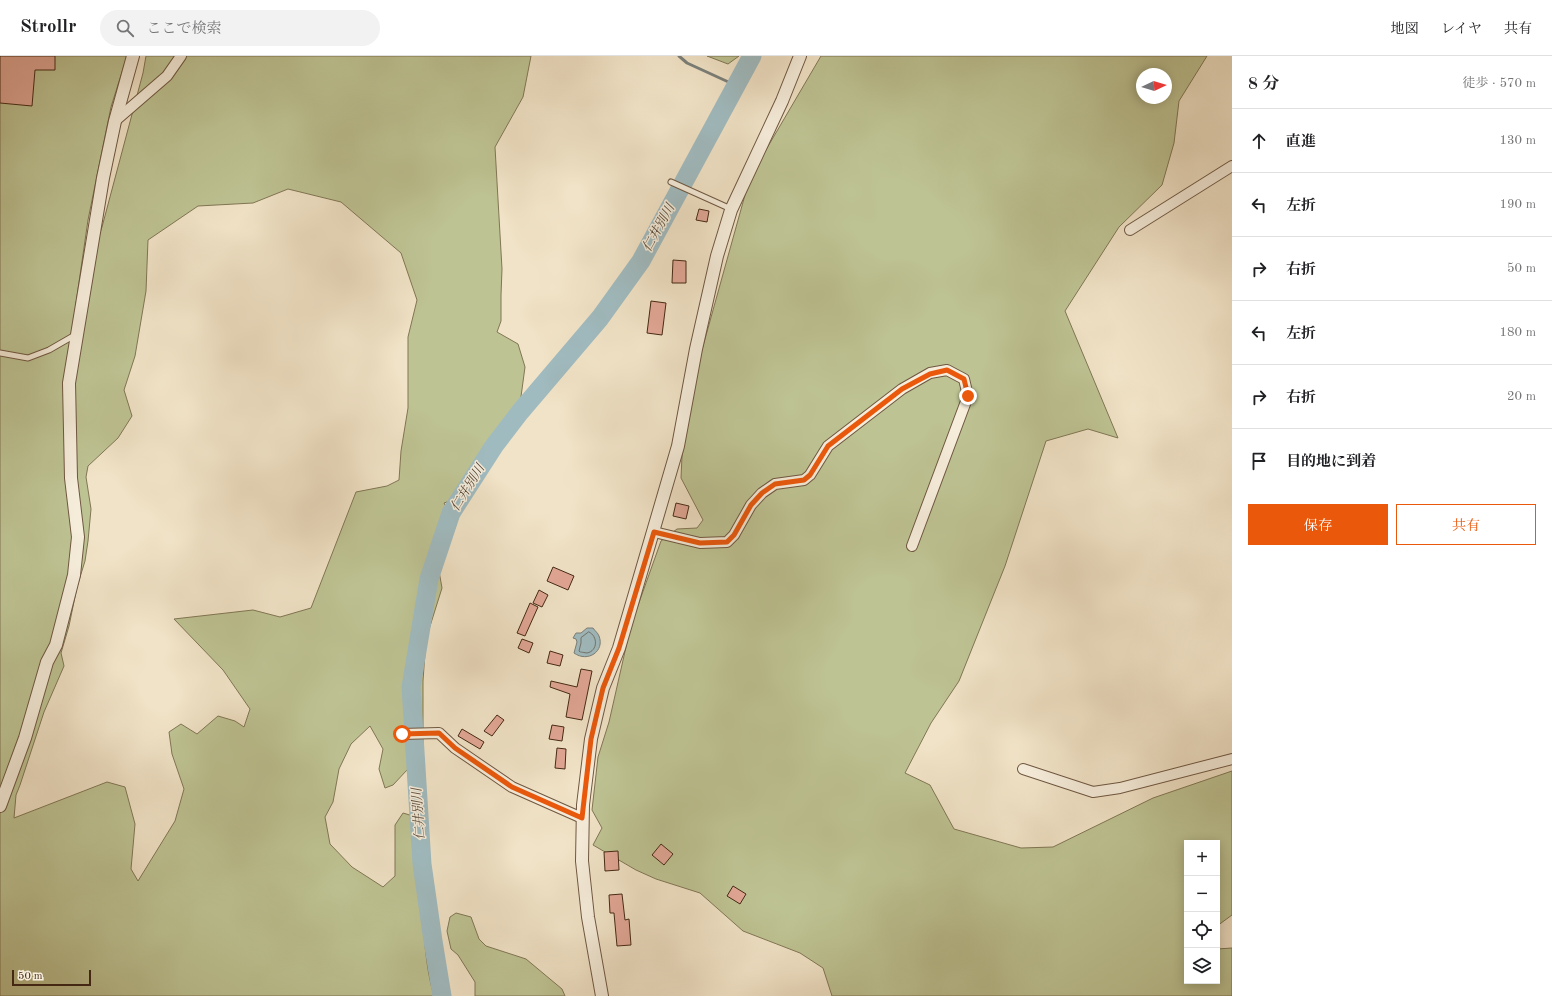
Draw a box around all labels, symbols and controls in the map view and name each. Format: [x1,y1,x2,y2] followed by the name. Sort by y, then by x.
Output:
[100,10,380,46] search box
[114,17,136,39] icon: search
[20,18,76,37] text: Strollr
[146,22,221,37] text: ここで検索
[1391,22,1419,36] text: 地図
[1441,22,1482,36] text: レイヤ
[1504,22,1532,36] text: 共有
[1136,68,1172,104] north arrow
[1248,76,1280,93] text: 8 分
[1462,77,1536,90] text: 徒歩 · 570 m
[1248,130,1270,152] icon: ahead
[1499,134,1536,147] text: 130 m
[1286,135,1316,150] text: 直進
[1248,194,1270,216] icon: left
[1499,198,1536,211] text: 190 m
[1286,199,1316,214] text: 左折
[640,200,678,254] water label: 仁井別川
[1248,258,1270,280] icon: right
[1507,262,1536,275] text: 50 m
[1286,263,1316,278] text: 右折
[1248,322,1270,344] icon: left
[1499,326,1536,339] text: 180 m
[1286,327,1316,342] text: 左折
[1248,386,1270,408] icon: right
[959,387,977,405] route end
[1507,390,1536,403] text: 20 m
[1286,391,1316,406] text: 右折
[1248,450,1270,472] icon: arrive
[1286,455,1376,470] text: 目的地に到着
[448,460,488,514] water label: 仁井別川
[1248,504,1388,545] button: 保存
[1396,504,1536,545] button: 共有
[393,725,411,743] route start
[410,786,427,840] water label: 仁井別川
[1184,840,1220,984] map controls
[1184,840,1220,876] button: +
[1184,876,1220,912] button: −
[1184,912,1220,948] button: locate
[1184,948,1220,984] button: layers
[12,968,91,987] scale bar
[18,971,43,982] text: 50 m

